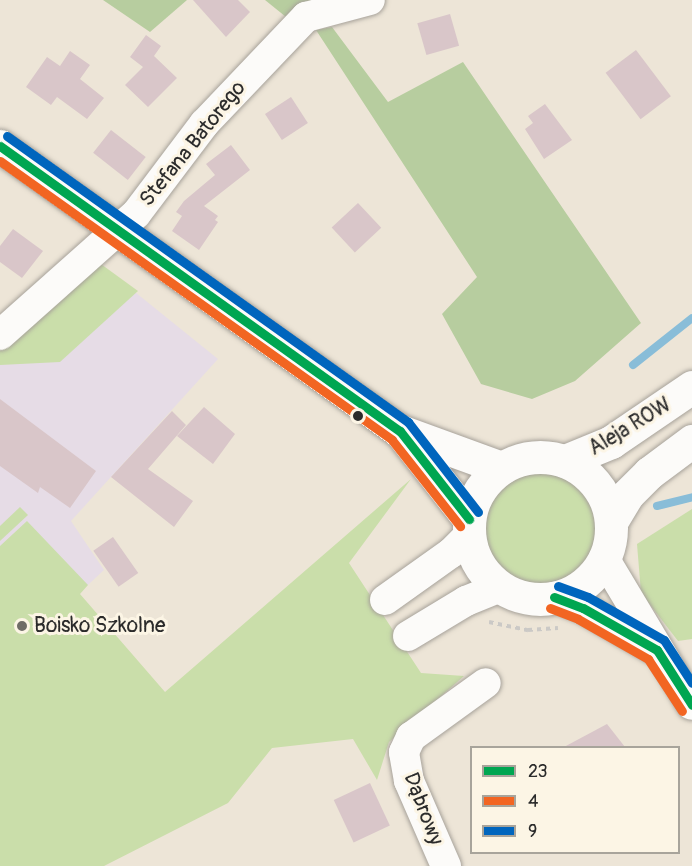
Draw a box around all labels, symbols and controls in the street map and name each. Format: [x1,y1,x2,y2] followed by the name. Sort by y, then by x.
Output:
[135,76,251,212] street label: Stefana Batorego
[584,393,676,461] street label: Aleja ROW
[352,410,364,422] unlabelled marker
[34,613,165,639] place label: Boisko Szkolne
[15,619,29,633] marker: Boisko Szkolne
[470,746,680,854] legend
[528,760,548,783] text: 23
[398,769,448,849] street label: Dąbrowy
[528,790,538,813] text: 4
[528,820,537,843] text: 9

